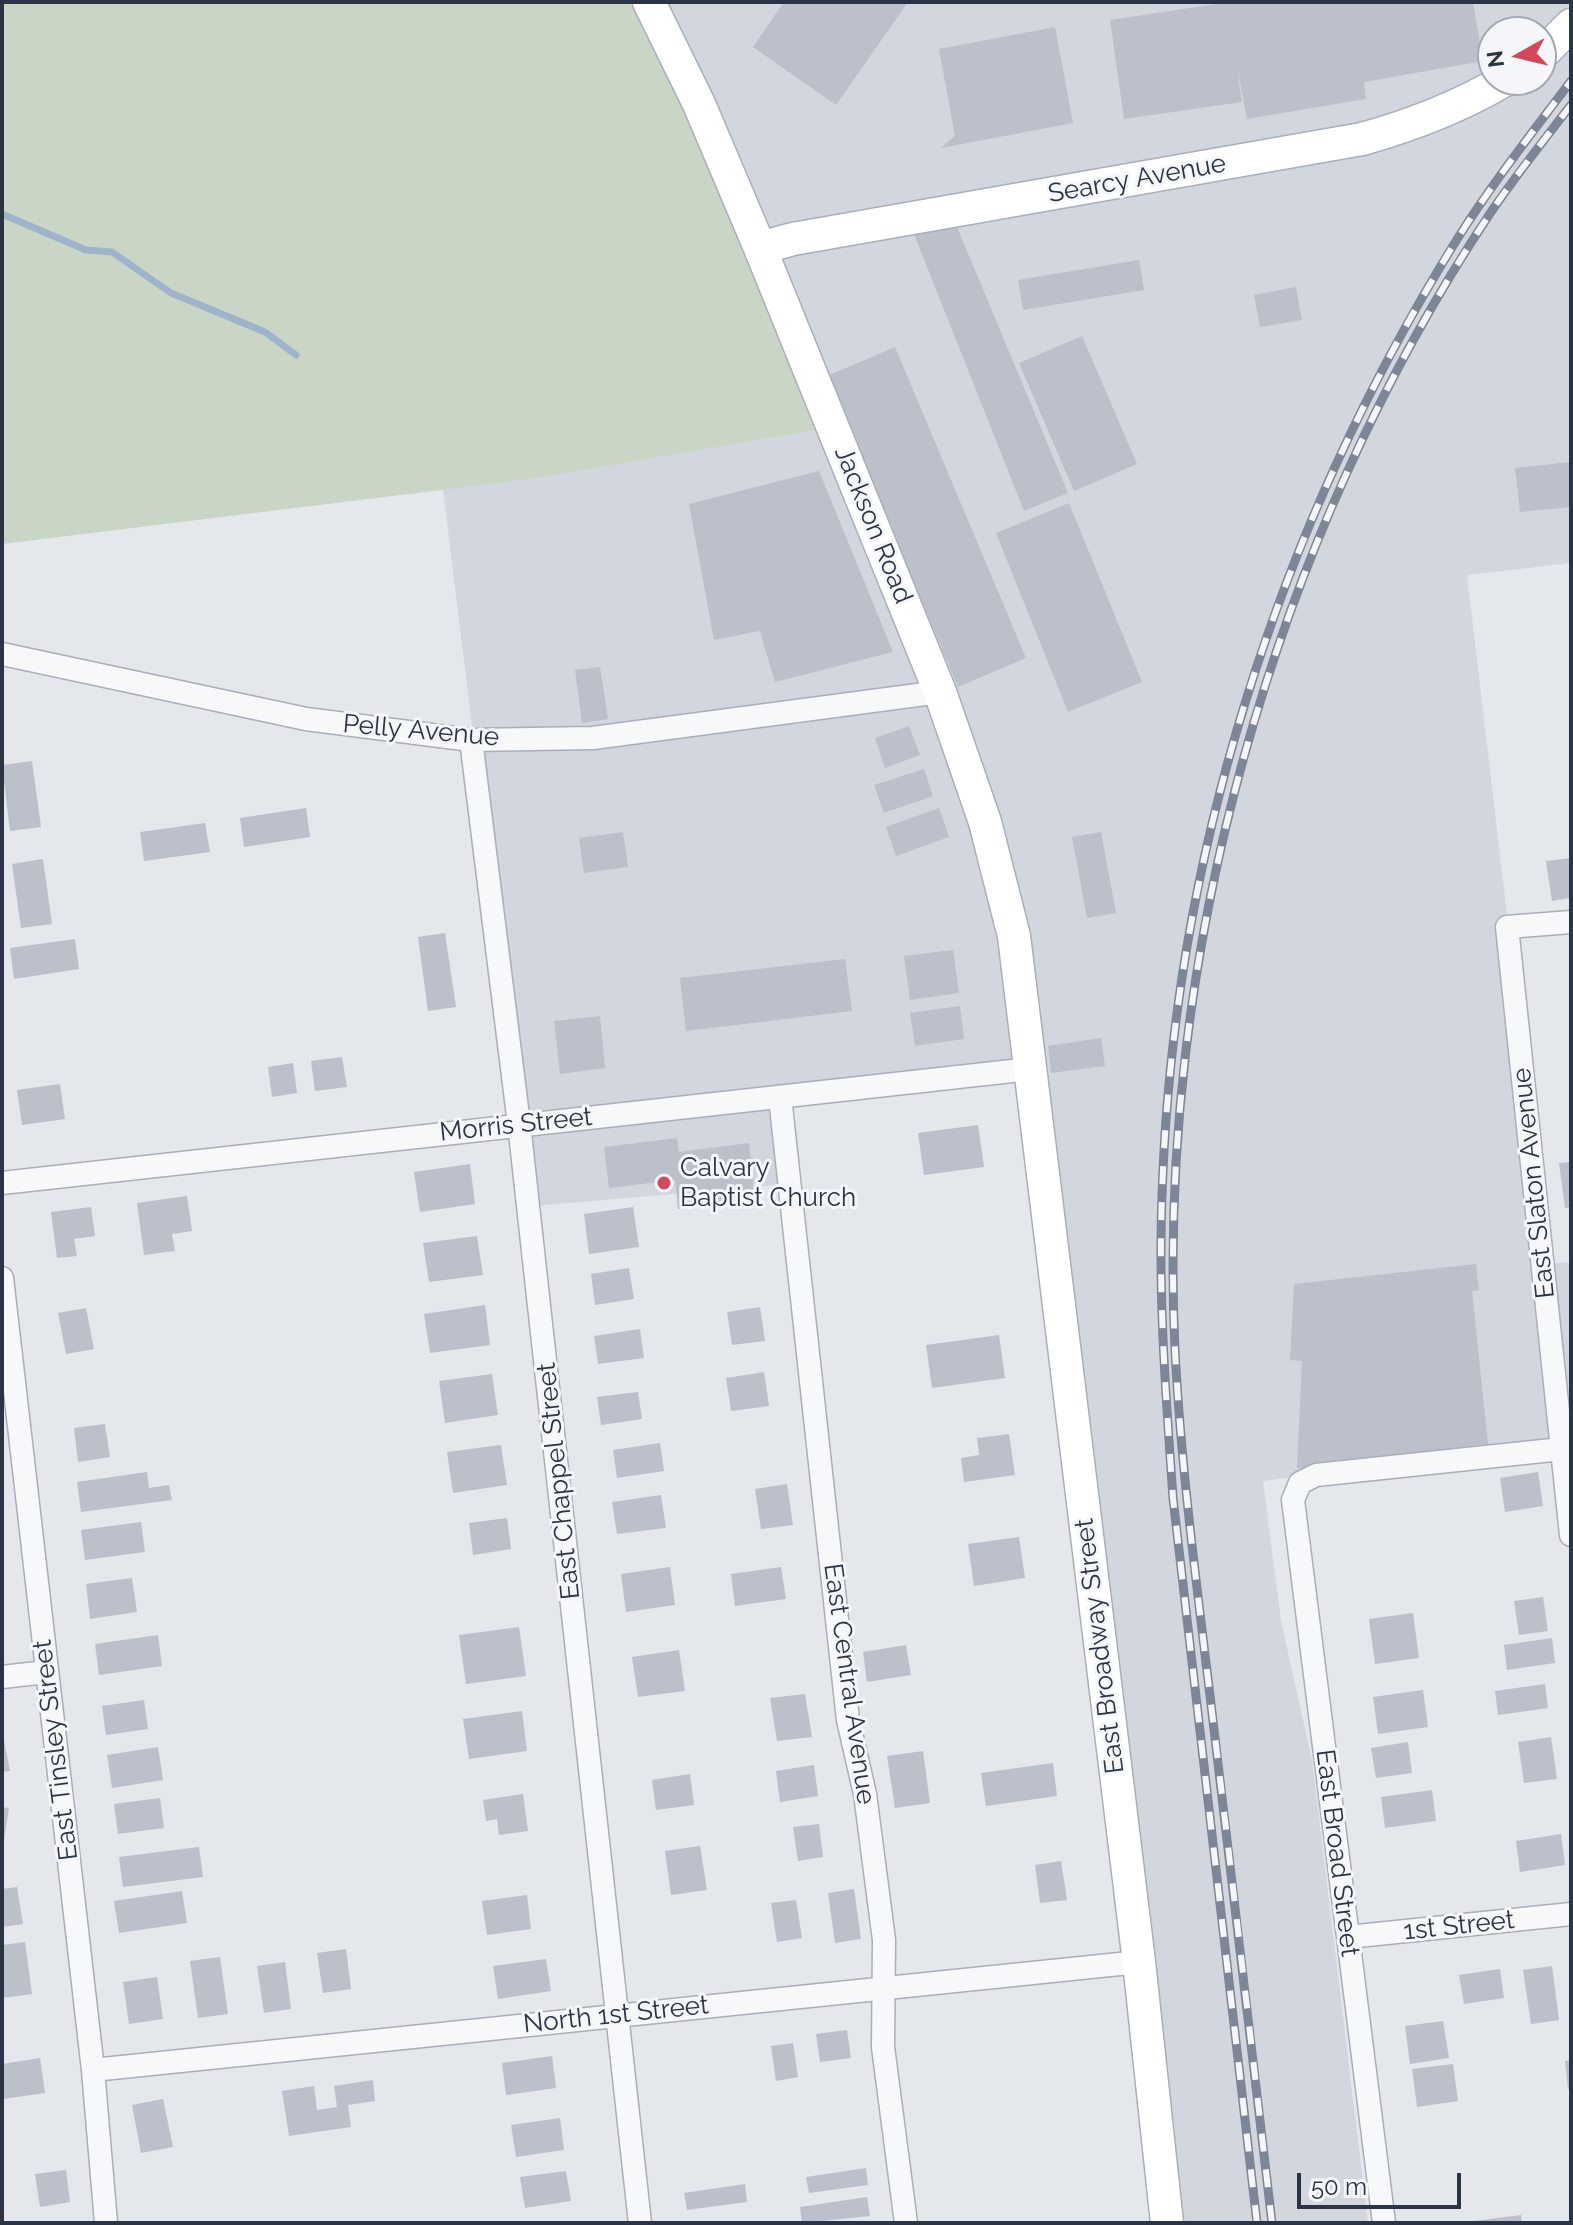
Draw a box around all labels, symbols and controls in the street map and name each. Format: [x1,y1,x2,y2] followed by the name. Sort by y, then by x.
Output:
[1477,16,1557,96] north arrow
[1481,49,1509,69] text: N
[1046,148,1228,210] street label: Searcy Avenue
[827,442,919,608] street label: Jackson Road
[342,709,500,753] street label: Pelly Avenue
[1506,1066,1562,1300] street label: East Slaton Avenue
[438,1101,594,1149] street label: Morris Street
[680,1152,856,1214] place label: Calvary Baptist Church
[655,1174,673,1192] marker: Calvary Baptist Church
[531,1361,587,1601] street label: East Chappel Street
[1069,1517,1131,1775] street label: East Broadway Street
[817,1562,881,1806] street label: East Central Avenue
[27,1638,85,1862] street label: East Tinsley Street
[1309,1748,1365,1958] street label: East Broad Street
[1402,1905,1516,1947] street label: 1st Street
[522,1990,710,2040] street label: North 1st Street
[1301,2157,1465,2207] scale bar
[1311,2172,1367,2201] text: 50 m

